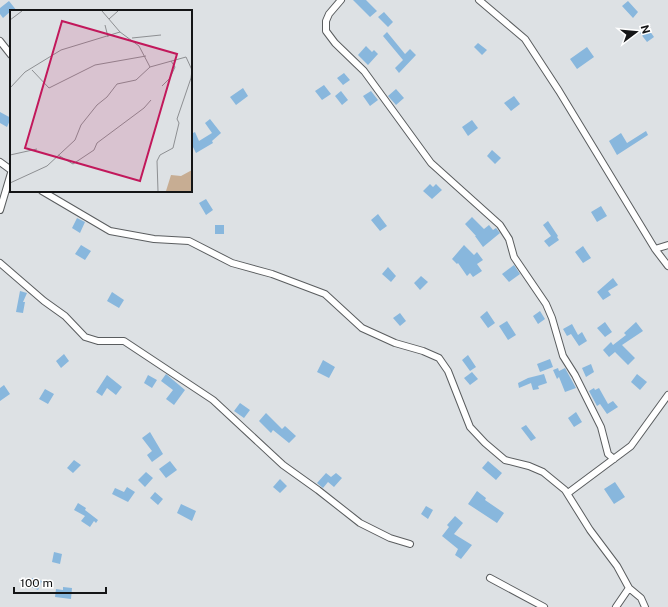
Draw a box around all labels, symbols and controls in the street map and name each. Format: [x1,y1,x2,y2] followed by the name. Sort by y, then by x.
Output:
[10,10,192,192] inset map
[616,12,656,52] north arrow
[639,23,653,35] text: N
[14,569,106,595] scale bar
[20,576,53,590] text: 100 m

